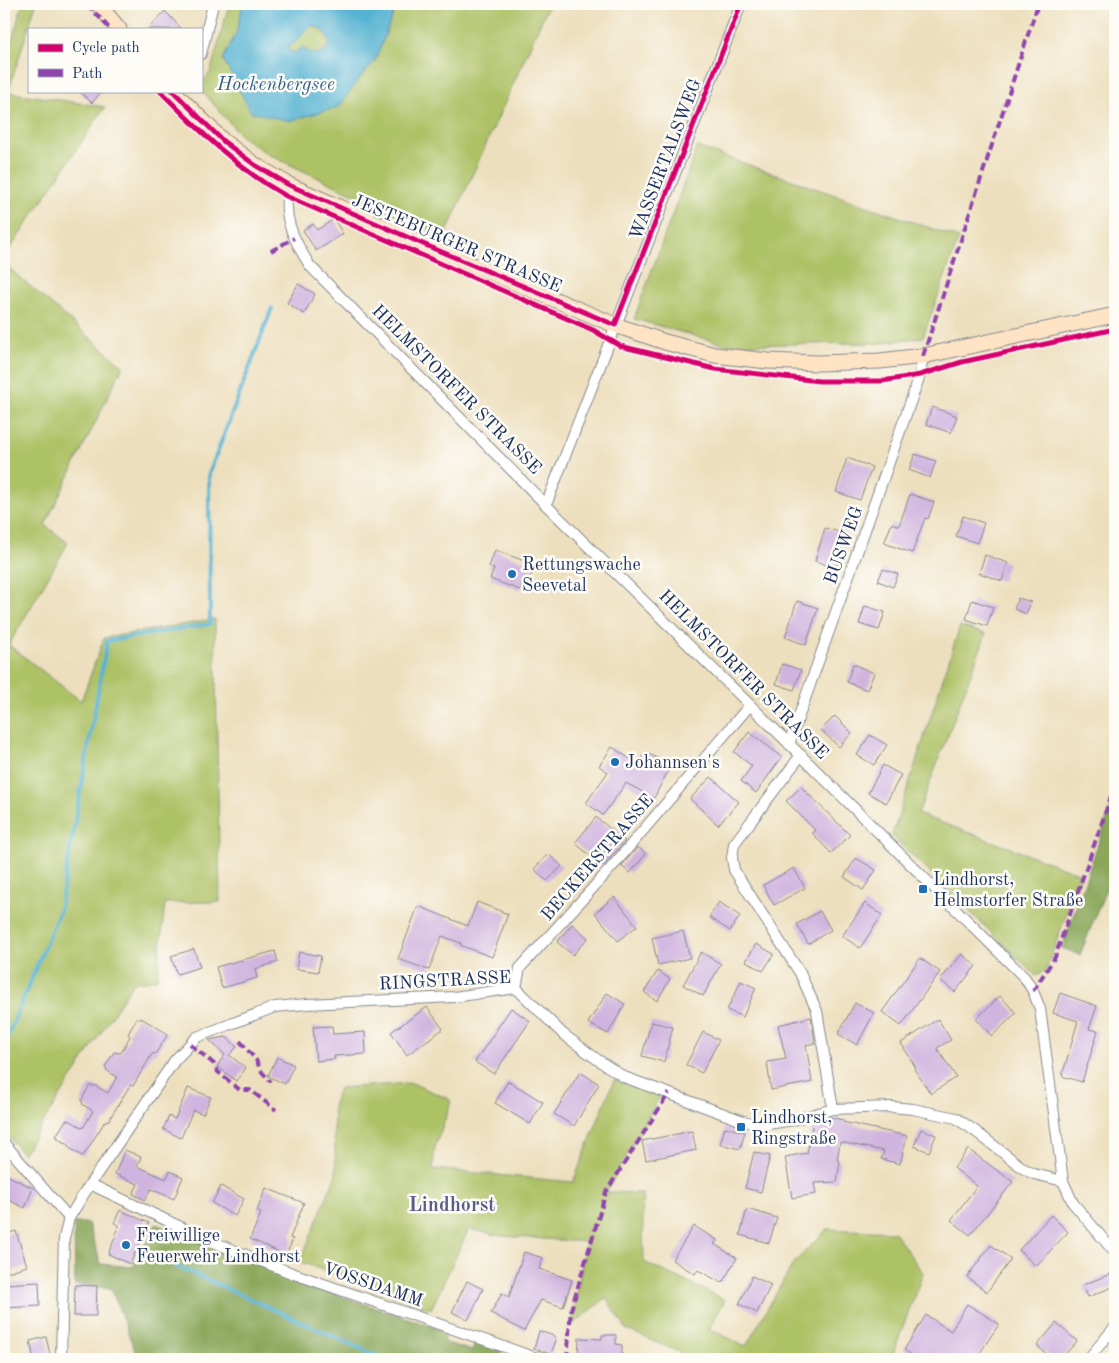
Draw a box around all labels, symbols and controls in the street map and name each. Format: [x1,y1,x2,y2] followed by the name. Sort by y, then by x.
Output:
[28,28,202,92] legend
[72,41,140,56] text: Cycle path
[72,67,102,82] text: Path
[216,76,335,95] water label: Hockenbergsee
[627,76,705,242] street label: WASSERTALSWEG
[349,191,564,296] street label: JESTEBURGER STRASSE
[368,302,544,478] street label: HELMSTORFER STRASSE
[821,504,866,587] street label: BUSWEG
[522,556,641,595] place label: Rettungswache Seevetal
[506,568,518,580] marker: Rettungswache Seevetal
[655,587,831,763] street label: HELMSTORFER STRASSE
[625,754,720,772] place label: Johannsen's
[609,756,621,768] marker: Johannsen's
[538,791,657,924] street label: BECKERSTRASSE
[933,871,1083,910] place label: Lindhorst, Helmstorfer Straße
[917,883,929,895] marker: Lindhorst, Helmstorfer Straße
[379,969,512,993] street label: RINGSTRASSE
[751,1109,836,1148] place label: Lindhorst, Ringstraße
[735,1121,747,1133] marker: Lindhorst, Ringstraße
[408,1196,496,1216] district label: Lindhorst
[136,1227,300,1266] place label: Freiwillige Feuerwehr Lindhorst
[120,1239,132,1251] marker: Freiwillige Feuerwehr Lindhorst
[320,1259,425,1310] street label: VOSSDAMM

